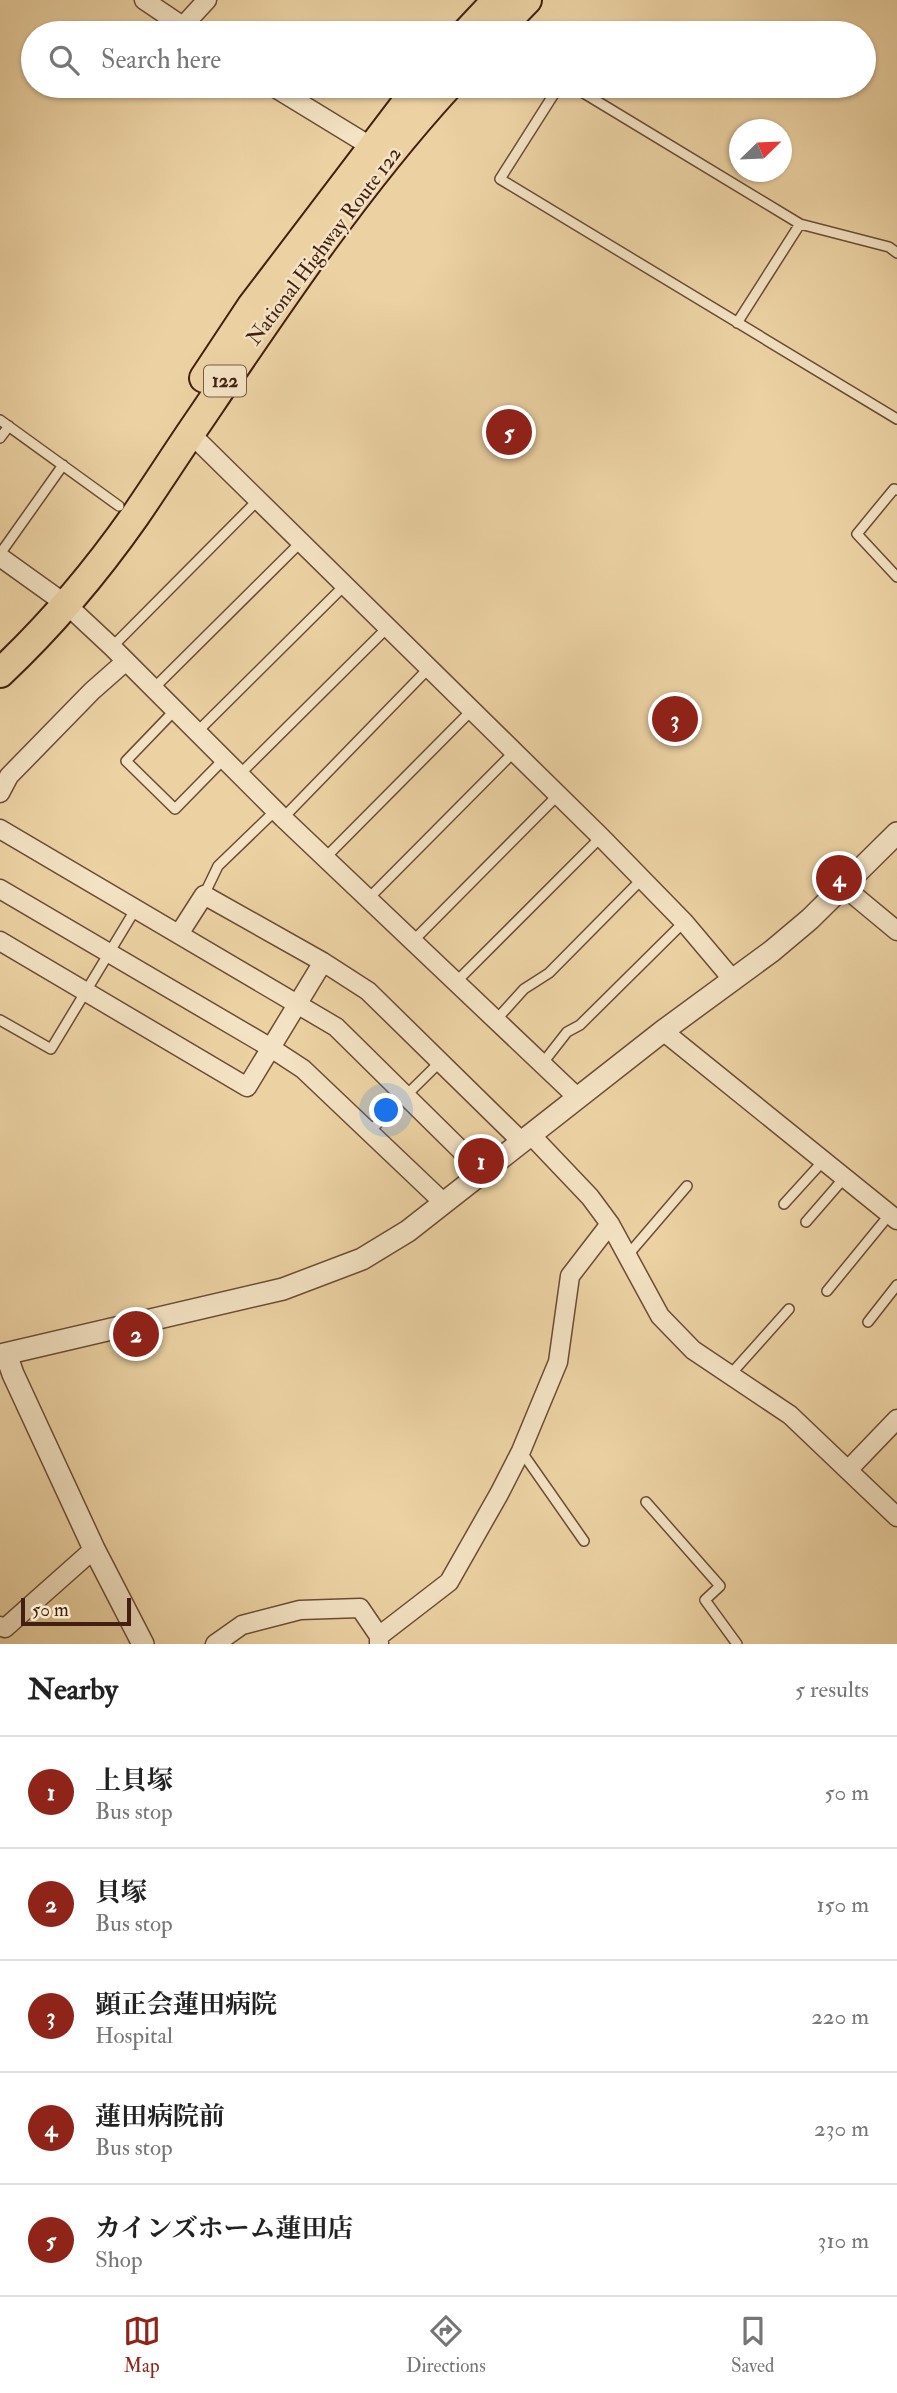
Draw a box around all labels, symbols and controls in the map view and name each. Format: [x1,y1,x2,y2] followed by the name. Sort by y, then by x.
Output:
[21,21,876,98] search box
[45,41,83,79] icon: search
[101,44,221,76] text: Search here
[729,119,792,182] north arrow
[240,141,408,351] street label: National Highway Route 122
[204,366,246,396] road number: 122
[486,406,532,458] pin: 5
[652,693,698,745] pin: 3
[816,852,862,904] pin: 4
[369,1093,403,1127] your location
[458,1135,504,1187] pin: 1
[113,1308,159,1360] pin: 2
[21,1595,131,1627] scale bar
[32,1598,69,1622] text: 50 m
[28,1671,118,1708] text: Nearby
[795,1675,869,1704] text: 5 results
[95,1765,173,1797] text: 上貝塚
[47,1778,55,1807] text: 1
[825,1778,869,1807] text: 50 m
[95,1797,173,1826] text: Bus stop
[95,1877,147,1909] text: 貝塚
[45,1890,57,1919] text: 2
[816,1890,869,1919] text: 150 m
[95,1909,173,1938] text: Bus stop
[95,1989,277,2021] text: 顕正会蓮田病院
[47,2002,55,2031] text: 3
[811,2002,869,2031] text: 220 m
[95,2021,173,2050] text: Hospital
[95,2101,225,2133] text: 蓮田病院前
[45,2114,57,2143] text: 4
[814,2114,869,2143] text: 230 m
[95,2133,173,2162] text: Bus stop
[95,2213,353,2245] text: カインズホーム蓮田店
[46,2226,56,2255] text: 5
[818,2226,869,2255] text: 310 m
[95,2245,143,2274] text: Shop
[123,2312,161,2378] tab: Map
[406,2312,486,2378] tab: Directions
[731,2312,774,2378] tab: Saved

